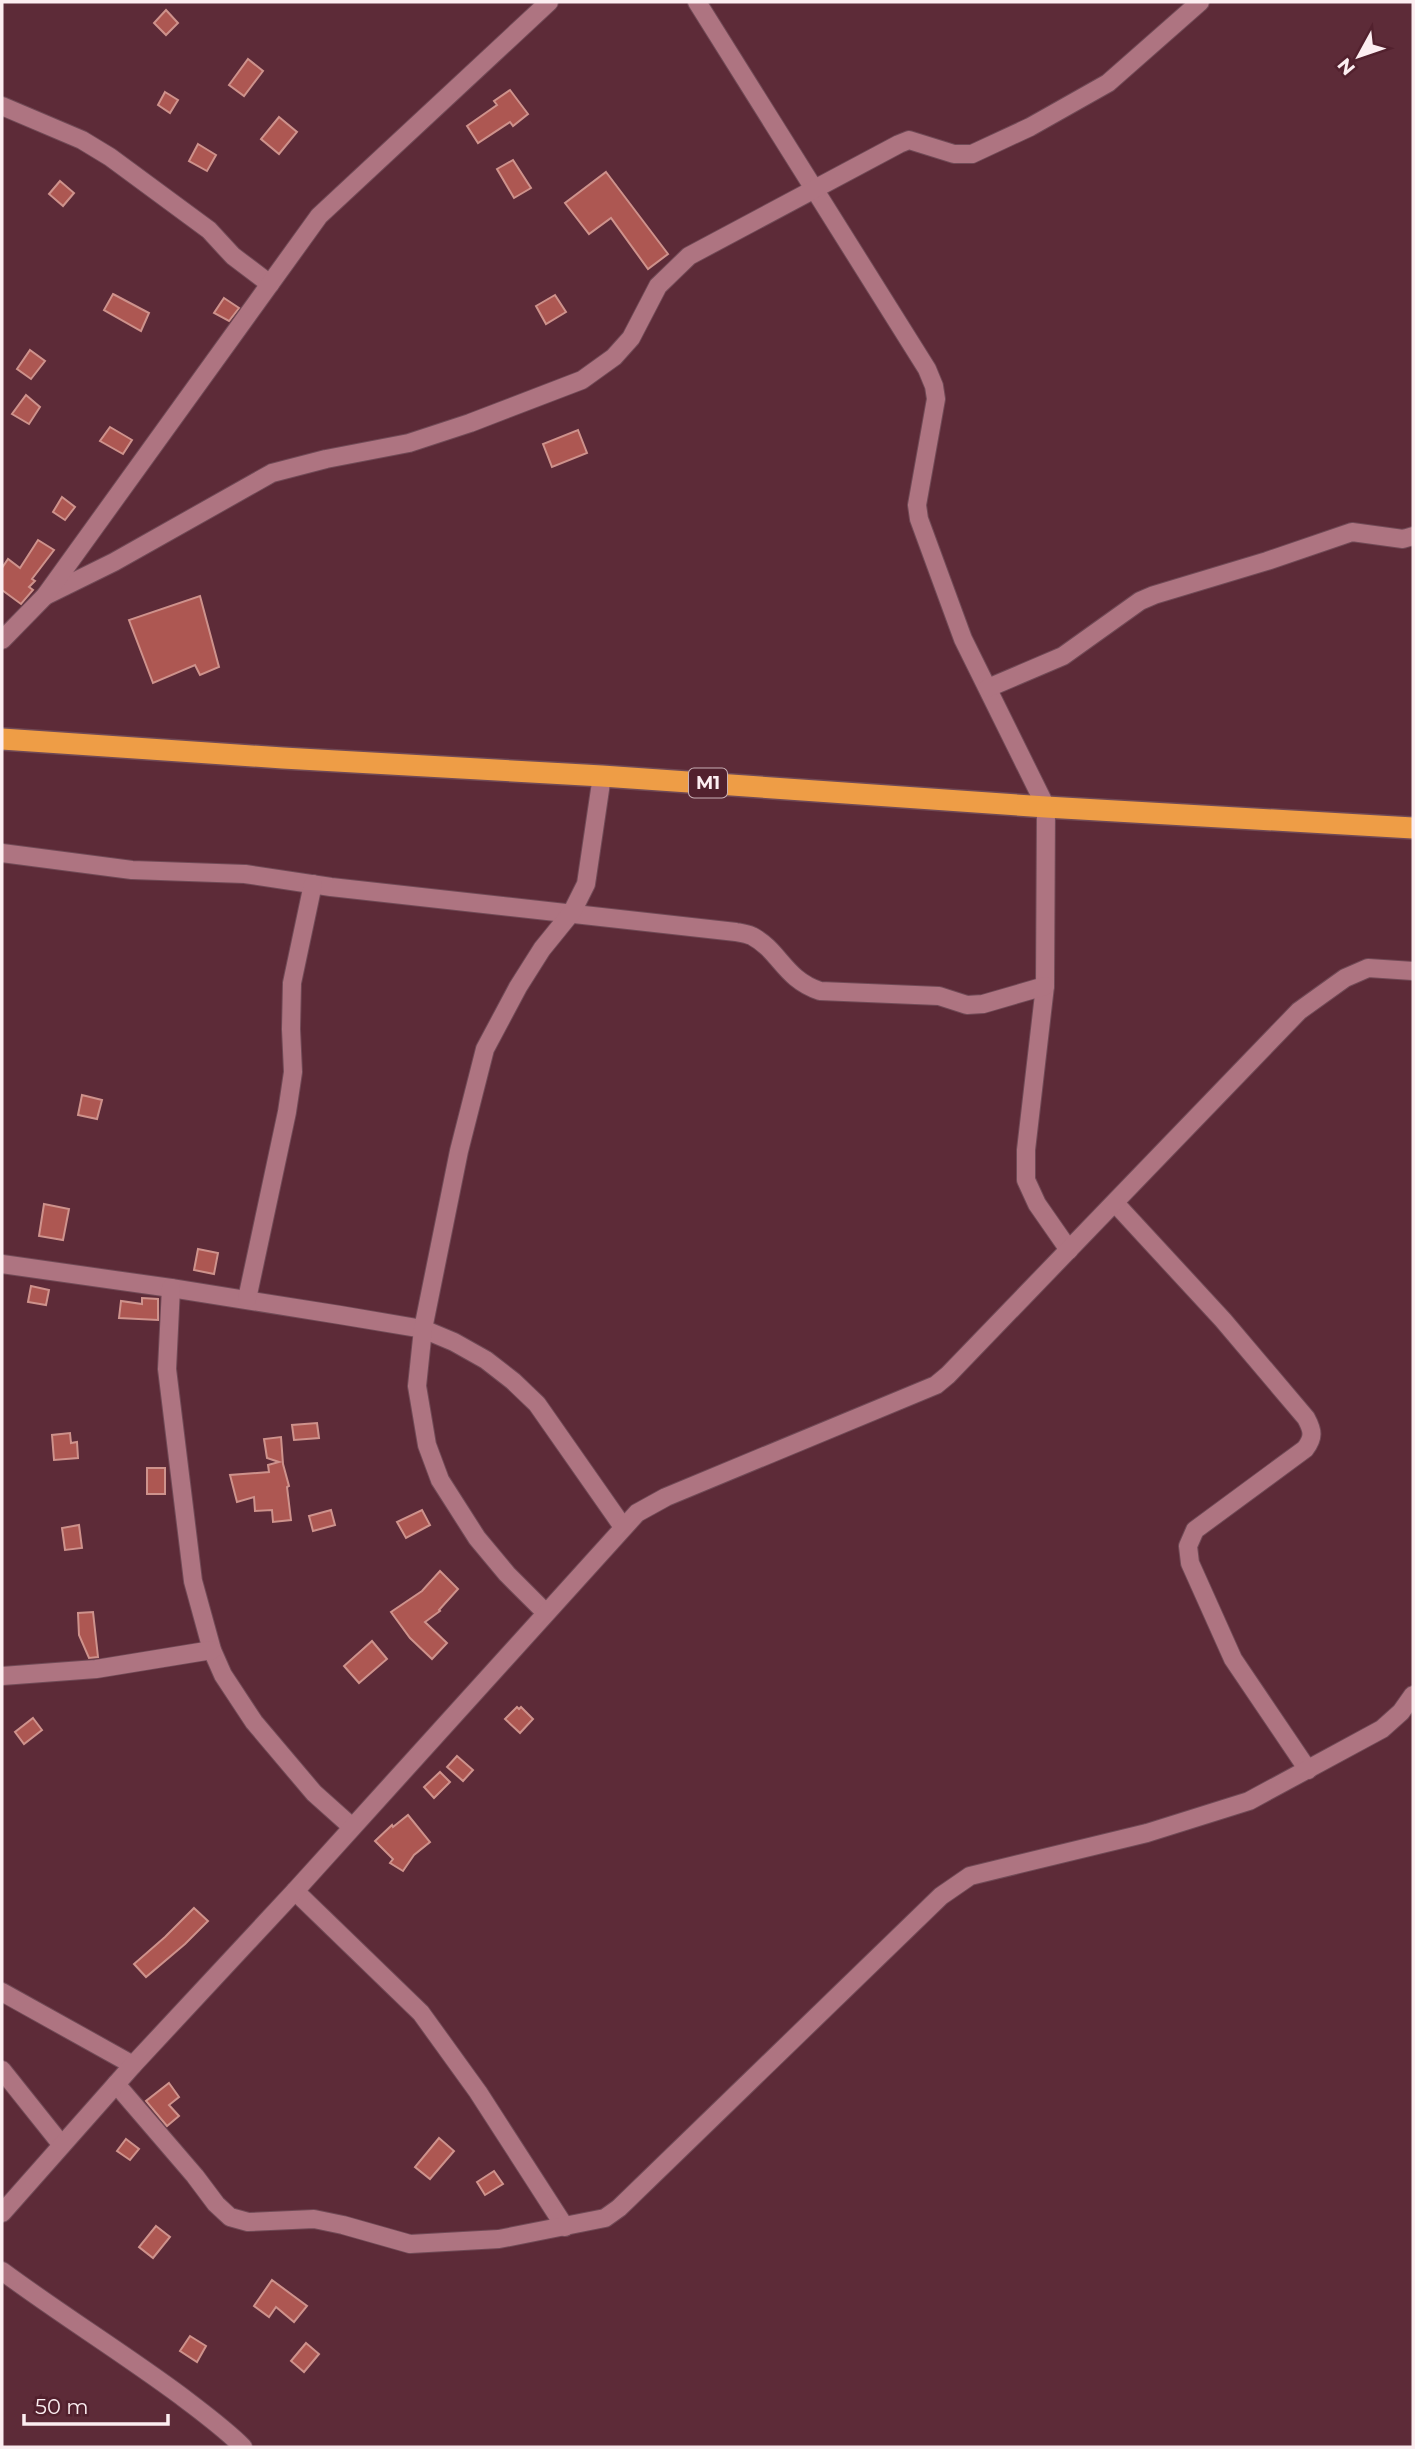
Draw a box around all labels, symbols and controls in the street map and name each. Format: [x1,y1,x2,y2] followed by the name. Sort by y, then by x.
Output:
[1324,21,1394,91] north arrow
[1333,53,1360,80] text: N
[689,768,727,798] road number: M1
[24,2382,168,2426] scale bar
[35,2394,89,2419] text: 50 m

